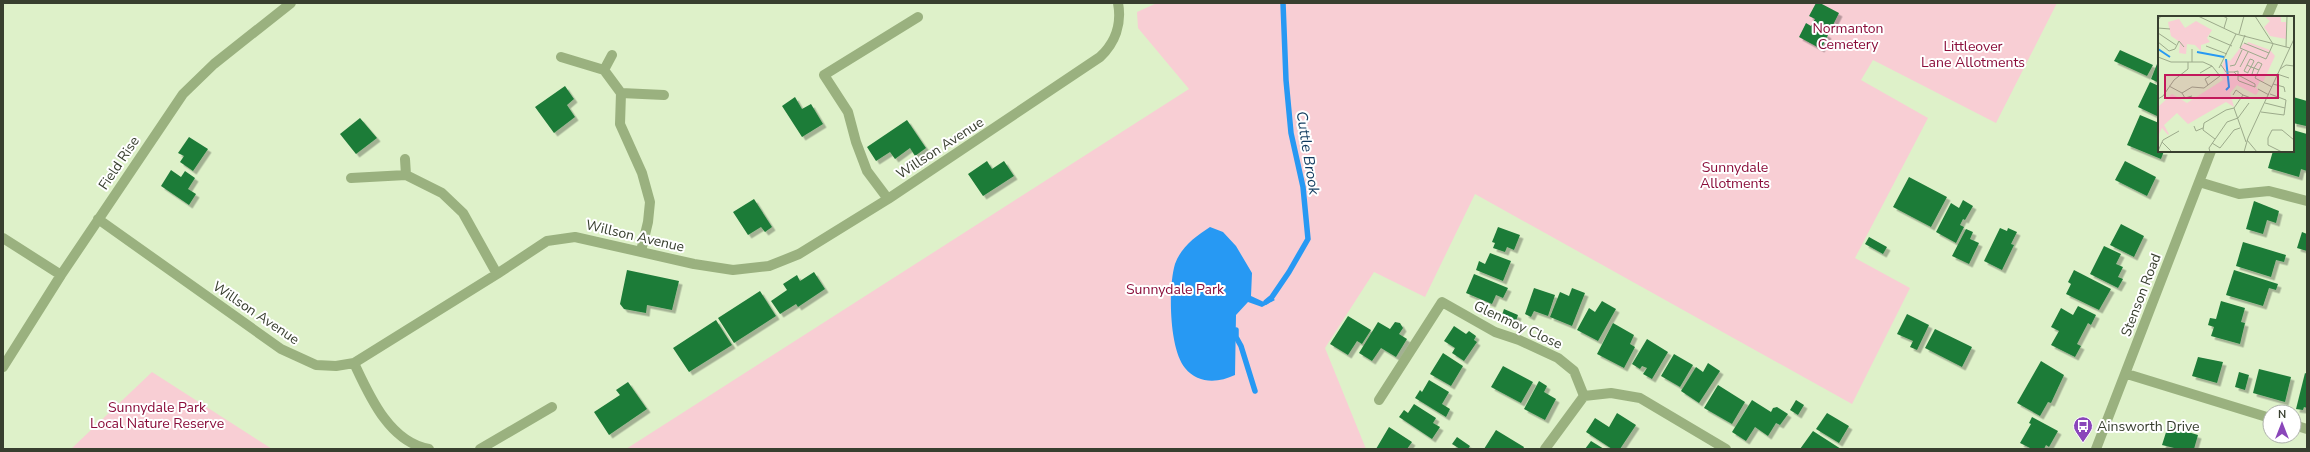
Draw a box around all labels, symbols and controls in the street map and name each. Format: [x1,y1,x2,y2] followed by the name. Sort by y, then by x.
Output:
[2158,16,2294,152] inset map
[1812,19,1884,54] park label: Normanton Cemetery
[1921,37,2025,72] park label: Littleover Lane Allotments
[1292,110,1325,197] water label: Cuttle Brook
[893,113,987,183] street label: Willson Avenue
[94,132,144,194] street label: Field Rise
[1700,158,1770,193] park label: Sunnydale Allotments
[584,215,686,257] street label: Willson Avenue
[2116,251,2166,339] street label: Stenson Road
[209,277,303,349] street label: Willson Avenue
[1126,280,1225,299] park label: Sunnydale Park
[1471,296,1565,354] street label: Glenmoy Close
[90,398,224,433] park label: Sunnydale Park Local Nature Reserve
[2262,404,2302,444] north arrow
[2278,407,2286,422] text: N
[2072,415,2094,443] bus stop icon: Ainsworth Drive
[2097,417,2200,436] place label: Ainsworth Drive

